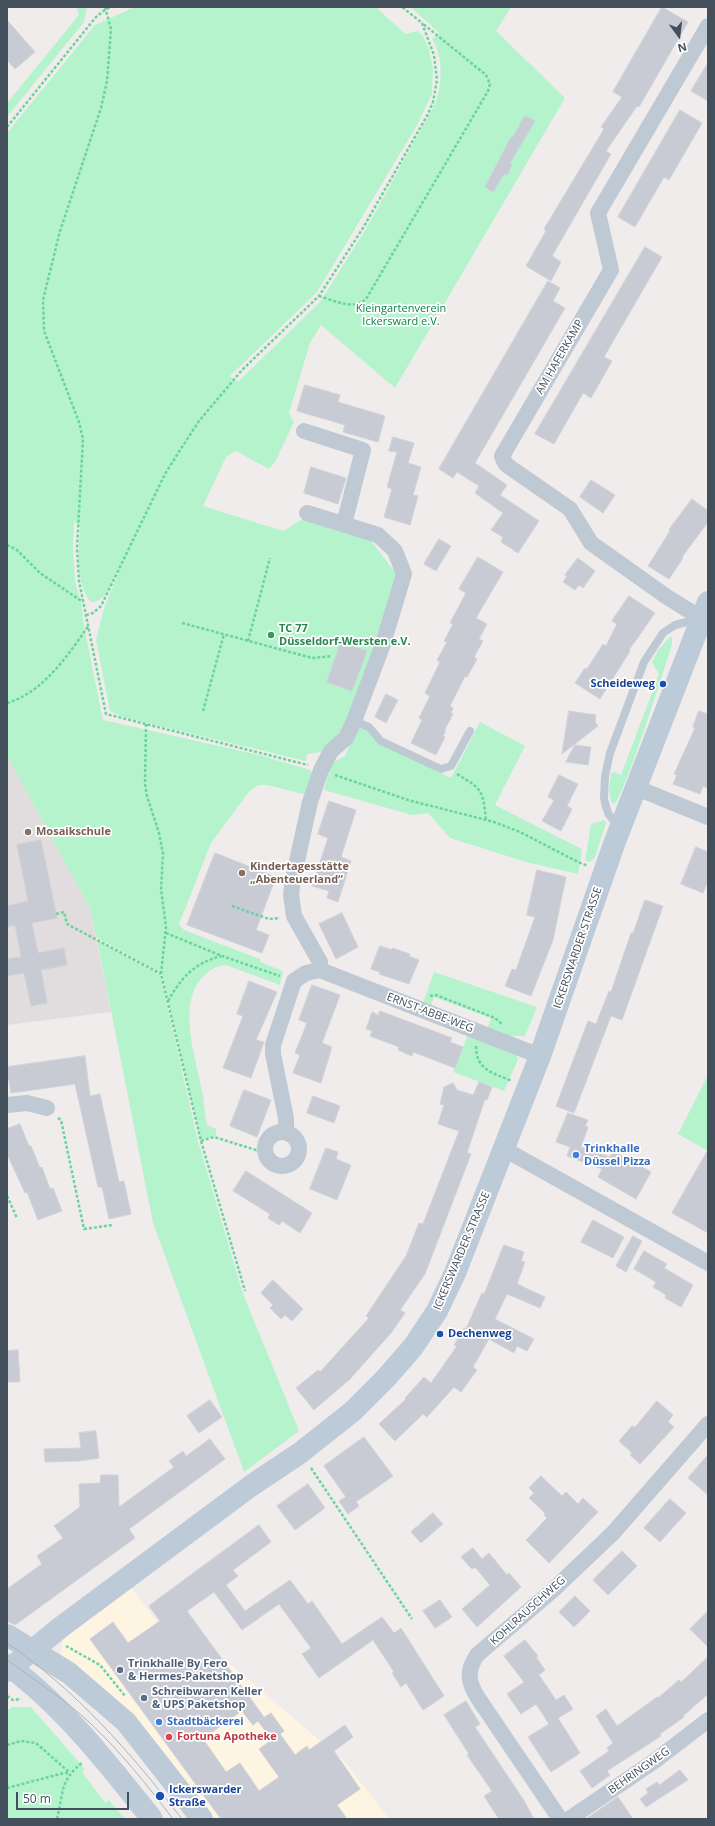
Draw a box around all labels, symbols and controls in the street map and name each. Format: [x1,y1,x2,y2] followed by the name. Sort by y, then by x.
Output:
[659,16,699,56] north arrow
[676,40,689,56] text: N
[356,302,446,328] park label: Kleingartenverein Ickersward e.V.
[533,318,587,396] street label: AM HAFERKAMP
[279,622,411,648] place label: TC 77 Düsseldorf-Wersten e.V.
[266,630,276,640] marker: TC 77 Düsseldorf-Wersten e.V.
[591,677,655,691] place label: Scheideweg
[658,679,668,689] marker: Scheideweg
[36,825,111,839] place label: Mosaikschule
[23,827,33,837] marker: Mosaikschule
[250,860,349,886] place label: Kindertagesstätte „Abenteuerland“
[237,868,247,878] marker: Kindertagesstätte „Abenteuerland“
[551,886,605,1010] street label: ICKERSWARDER STRASSE
[385,990,475,1036] street label: ERNST-ABBE-WEG
[584,1142,651,1168] place label: Trinkhalle Düssel Pizza
[571,1150,581,1160] marker: Trinkhalle Düssel Pizza
[431,1190,493,1312] street label: ICKERSWARDER STRASSE
[448,1327,511,1341] place label: Dechenweg
[435,1329,445,1339] marker: Dechenweg
[488,1574,568,1648] street label: KOHLRAUSCHWEG
[128,1657,243,1683] place label: Trinkhalle By Fero & Hermes-Paketshop
[115,1665,125,1675] marker: Trinkhalle By Fero & Hermes-Paketshop
[152,1685,262,1711] place label: Schreibwaren Keller & UPS Paketshop
[139,1693,149,1703] marker: Schreibwaren Keller & UPS Paketshop
[167,1715,244,1729] place label: Stadtbäckerei
[154,1717,164,1727] marker: Stadtbäckerei
[177,1730,277,1744] place label: Fortuna Apotheke
[164,1732,174,1742] marker: Fortuna Apotheke
[606,1745,672,1797] street label: BEHRINGWEG
[169,1783,242,1809] place label: Ickerswarder Straße
[18,1784,131,1810] scale bar
[23,1790,51,1807] text: 50 m
[154,1790,166,1802] marker: Ickerswarder Straße

